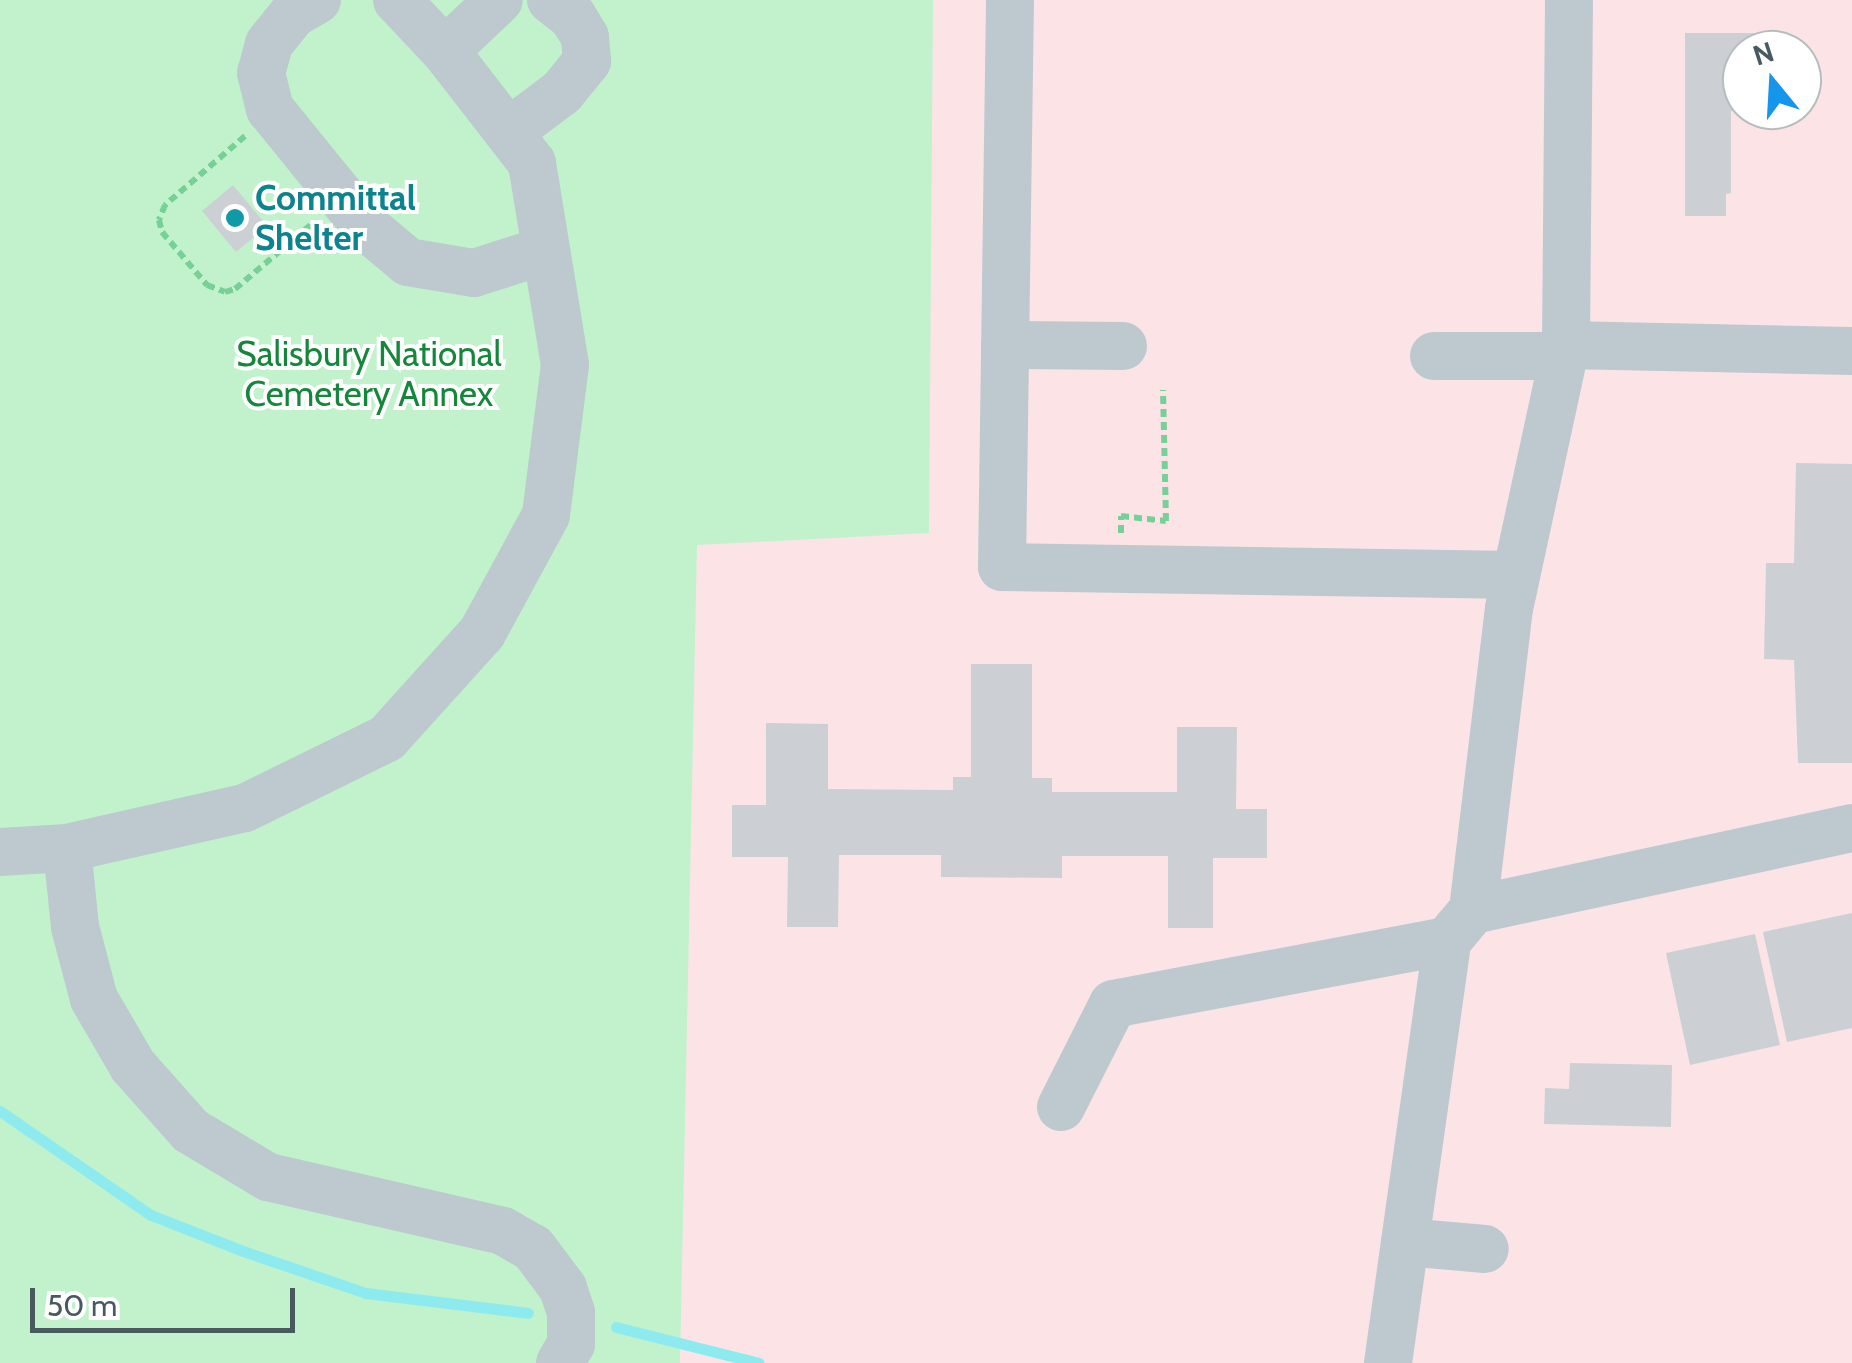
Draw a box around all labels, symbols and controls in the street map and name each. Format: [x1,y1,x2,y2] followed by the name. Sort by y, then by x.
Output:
[1722,30,1822,130] north arrow
[1749,34,1778,73] text: N
[255,177,416,259] place label: Committal Shelter
[224,207,246,229] marker: Committal Shelter
[236,333,502,415] park label: Salisbury National Cemetery Annex
[35,1268,300,1330] scale bar
[47,1287,117,1324] text: 50 m

